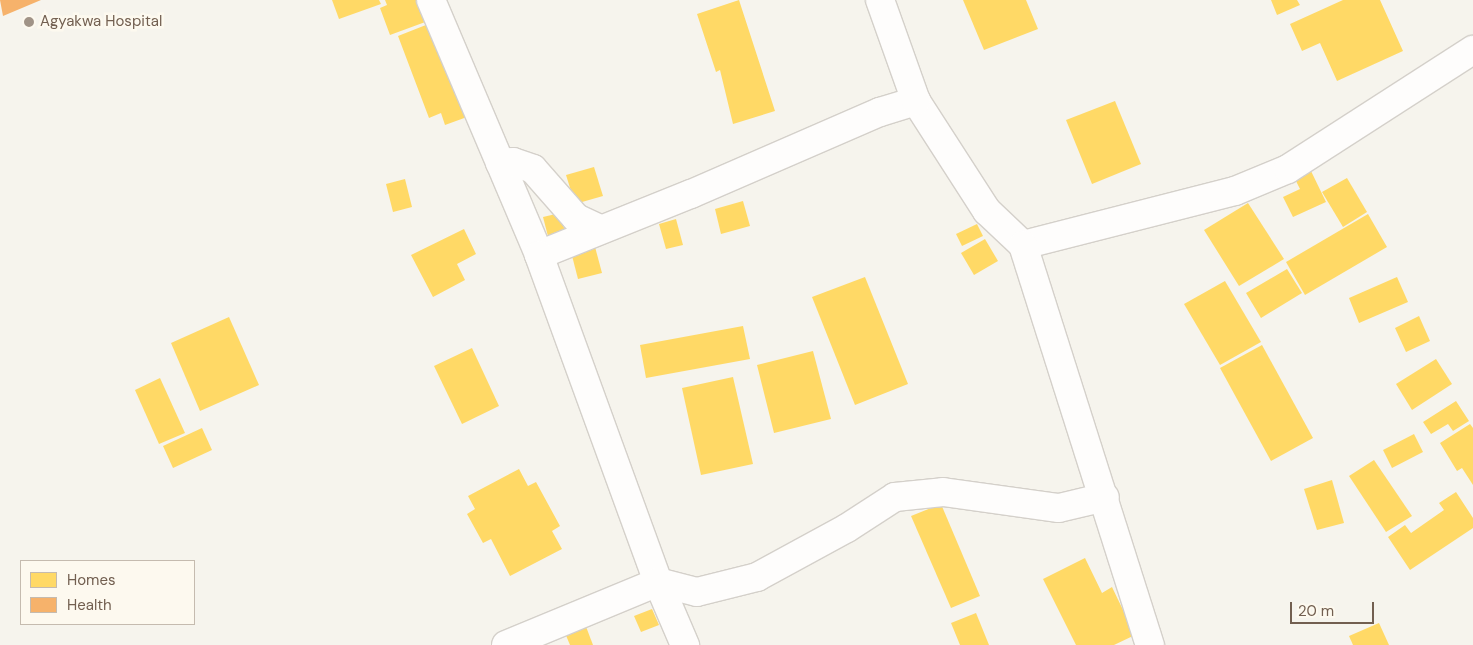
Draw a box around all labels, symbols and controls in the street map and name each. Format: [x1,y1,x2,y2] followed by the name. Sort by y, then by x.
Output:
[40,13,162,31] place label: Agyakwa Hospital
[22,15,36,29] marker: Agyakwa Hospital
[20,560,195,625] legend
[67,570,116,590] text: Homes
[1293,592,1377,624] scale bar
[67,595,112,615] text: Health
[1298,601,1334,621] text: 20 m

